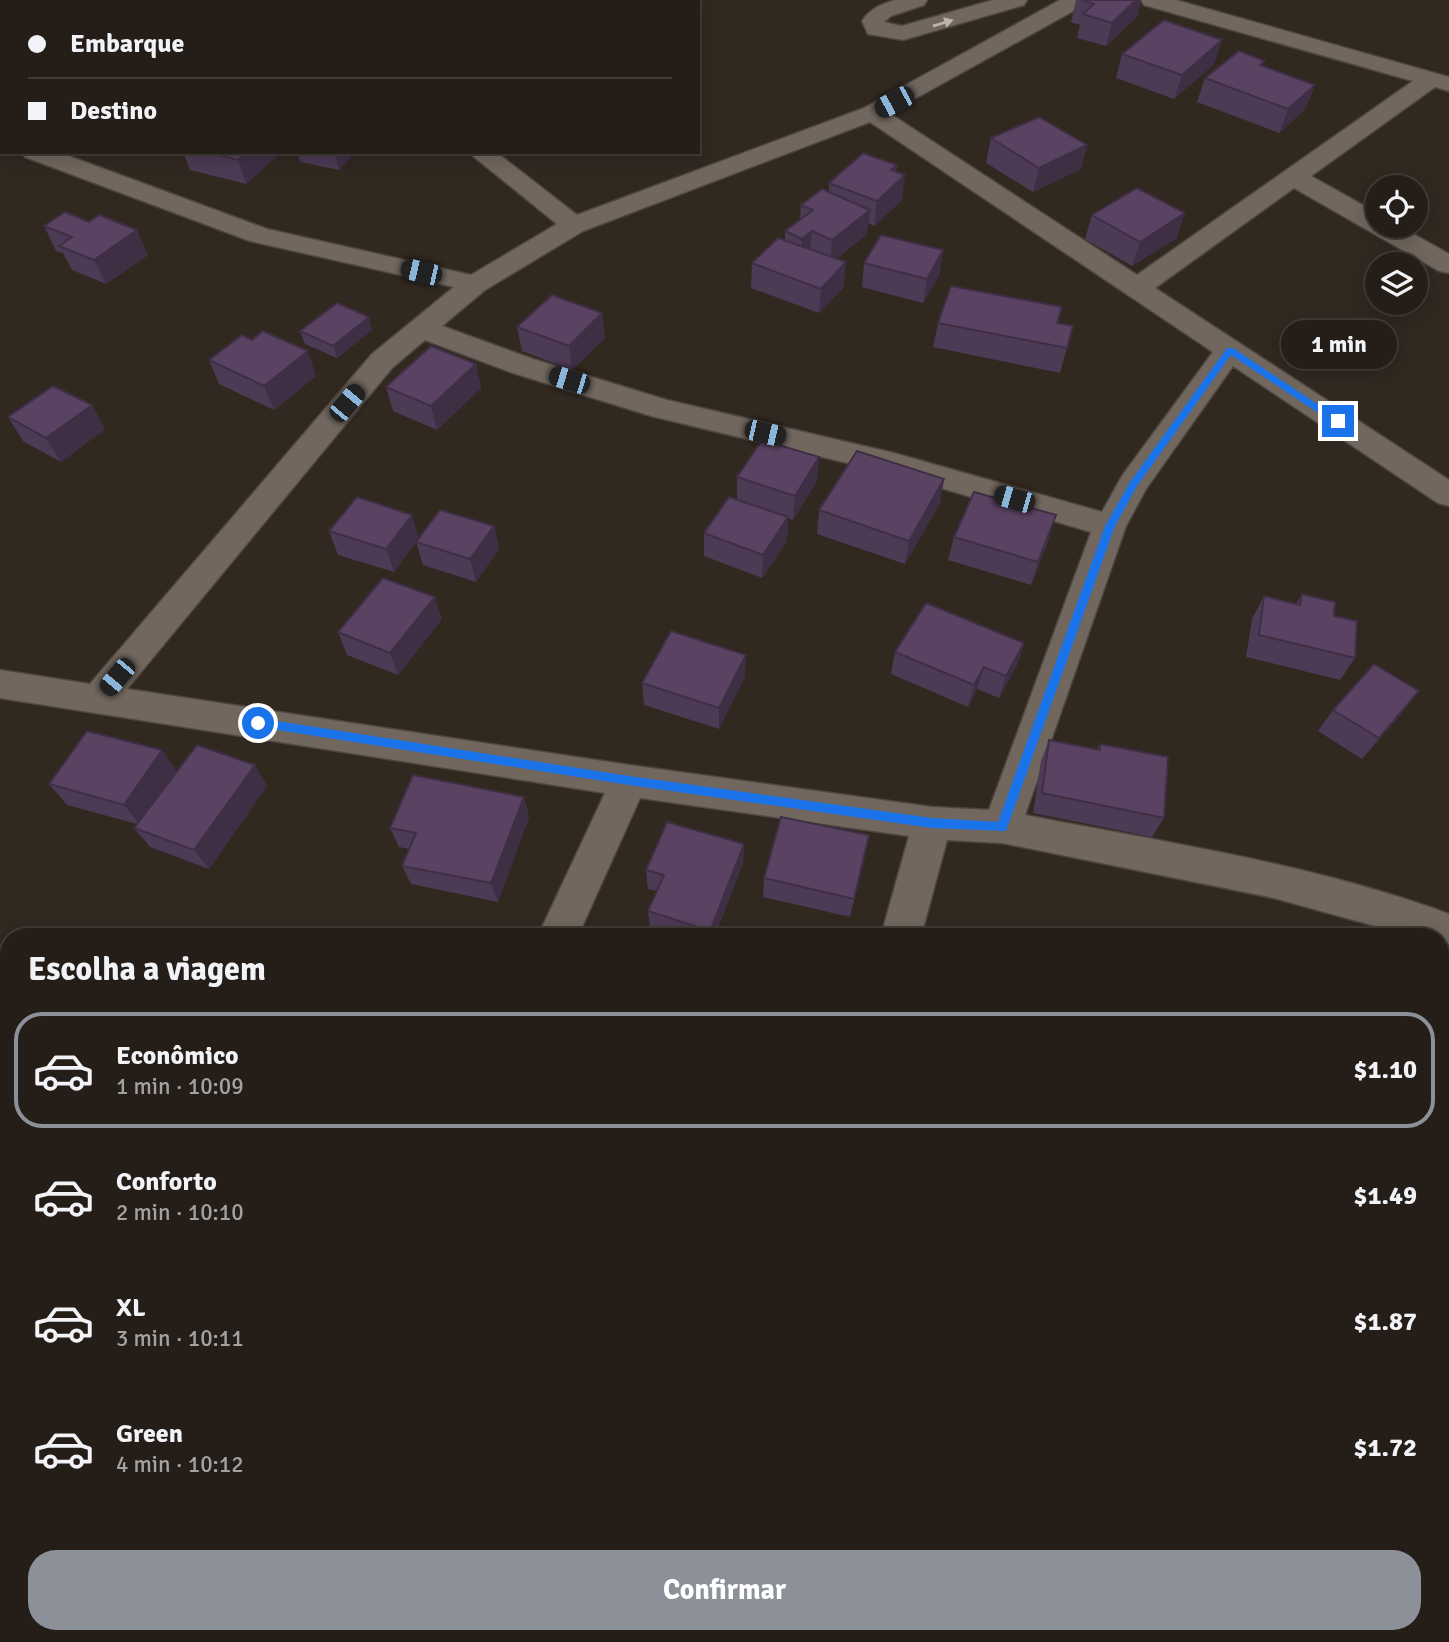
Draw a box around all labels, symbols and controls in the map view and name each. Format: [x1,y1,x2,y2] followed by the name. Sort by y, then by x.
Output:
[932,17,953,27] one-way arrow
[70,28,184,60] text: Embarque
[871,83,918,121] car
[70,95,157,127] text: Destino
[1365,175,1428,315] map controls
[1365,175,1428,238] button: locate
[1365,252,1428,315] button: layers
[399,257,444,287] car
[1280,320,1396,368] callout: 1 min
[1311,330,1367,359] text: 1 min
[546,364,593,396] car
[326,380,369,426] car
[1322,405,1354,437] route end
[743,418,788,448] car
[991,483,1038,515] car
[96,654,139,700] car
[242,707,274,739] route start
[28,950,266,989] text: Escolha a viagem
[32,1039,95,1102] icon: car
[116,1040,239,1072] text: Econômico
[1353,1054,1417,1086] text: $1.10
[116,1072,244,1101] text: 1 min · 10:09
[32,1165,95,1228] icon: car
[116,1166,217,1198] text: Conforto
[1353,1180,1417,1212] text: $1.49
[116,1198,244,1227] text: 2 min · 10:10
[32,1291,95,1354] icon: car
[116,1292,146,1324] text: XL
[1353,1306,1417,1338] text: $1.87
[116,1324,244,1353] text: 3 min · 10:11
[32,1417,95,1480] icon: car
[116,1418,183,1450] text: Green
[1353,1432,1417,1464] text: $1.72
[116,1450,244,1479] text: 4 min · 10:12
[28,1550,1421,1630] button: Confirmar

